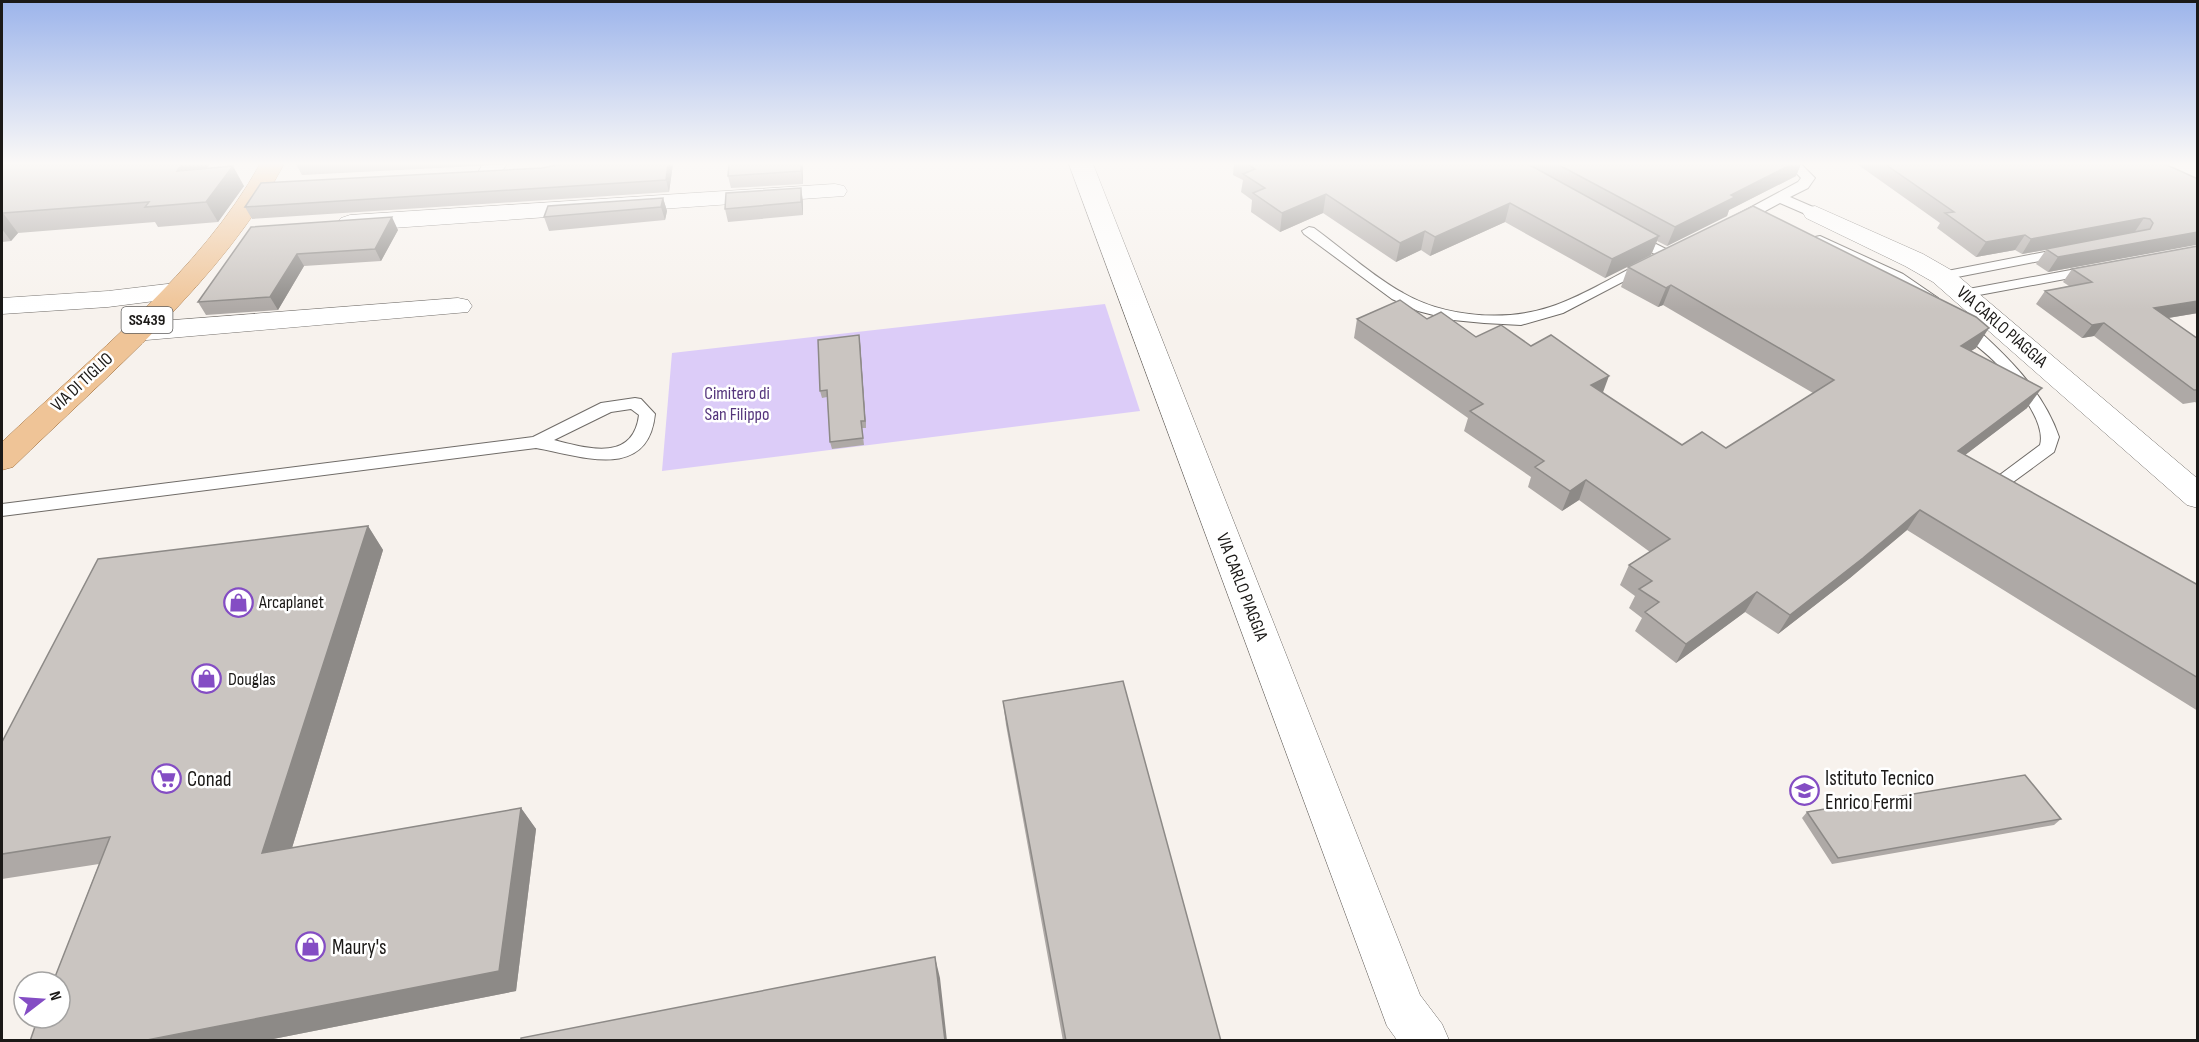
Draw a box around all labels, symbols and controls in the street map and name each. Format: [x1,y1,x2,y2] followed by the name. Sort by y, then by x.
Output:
[1952,282,2052,372] street label: VIA CARLO PIAGGIA
[122,307,172,333] road number: SS439
[47,348,117,416] street label: VIA DI TIGLIO
[704,383,770,425] park label: Cimitero di San Filippo
[1212,530,1272,644] street label: VIA CARLO PIAGGIA
[222,586,254,618] shop icon: Arcaplanet
[258,592,324,613] place label: Arcaplanet
[191,663,223,695] shop icon: Douglas
[228,669,276,690] place label: Douglas
[150,763,182,795] supermarket icon: Conad
[1825,766,1934,815] place label: Istituto Tecnico Enrico Fermi
[187,767,232,792] place label: Conad
[1788,774,1820,806] school or university icon: Istituto Tecnico Enrico Fermi
[295,931,327,963] shop icon: Maury's
[332,935,386,960] place label: Maury's
[12,970,72,1030] north arrow
[45,989,65,1003] text: N

